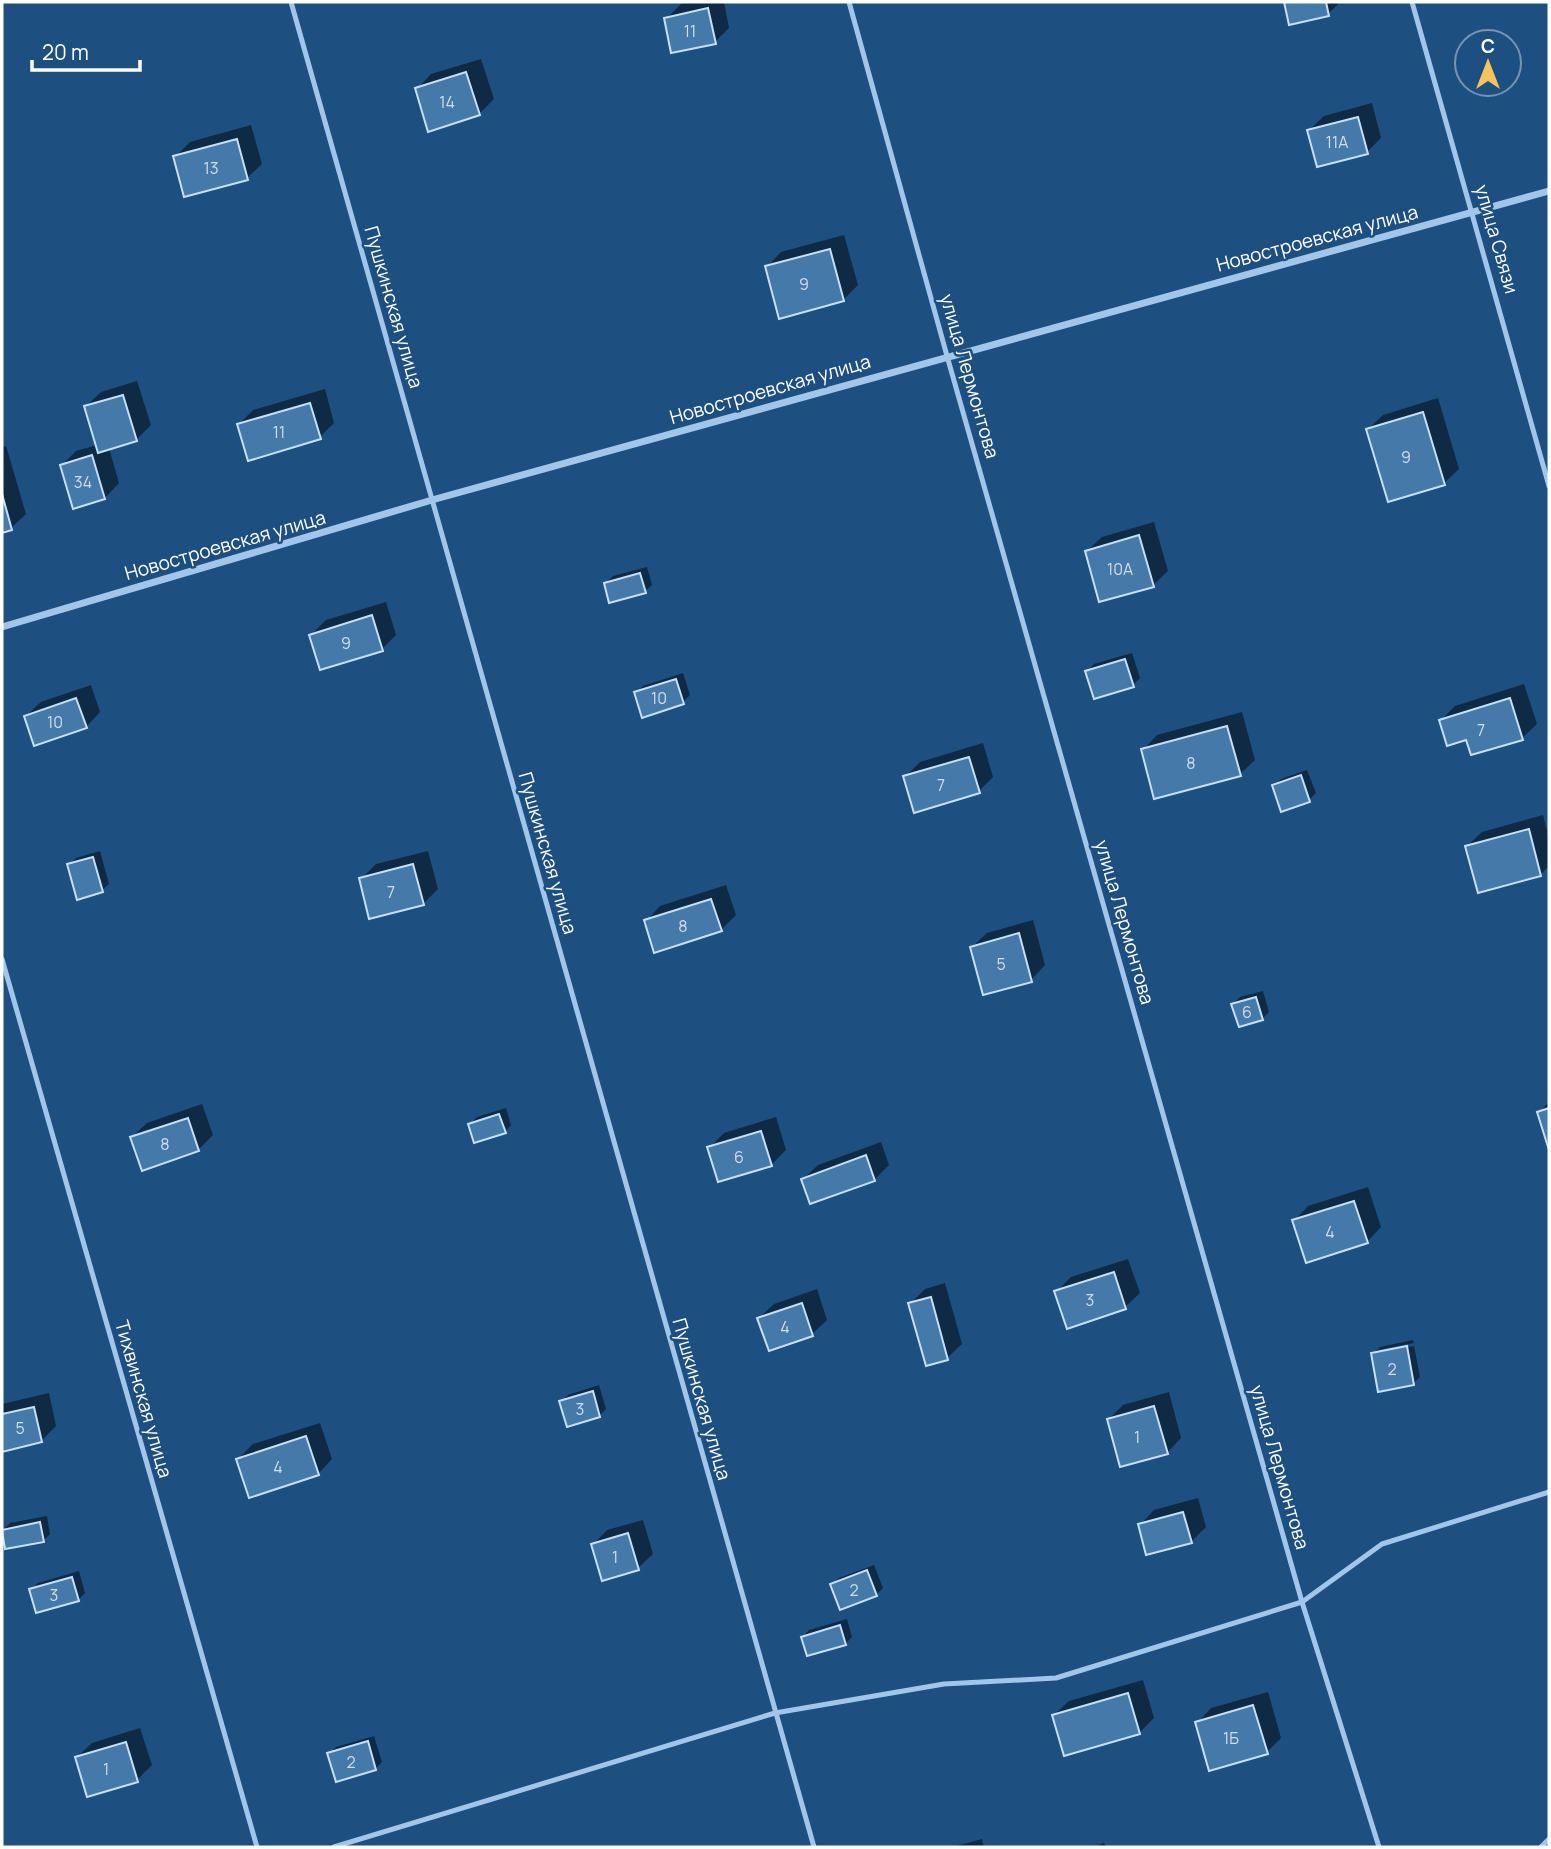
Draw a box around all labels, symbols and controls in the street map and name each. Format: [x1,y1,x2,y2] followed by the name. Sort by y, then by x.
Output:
[684,20,696,42] house number: 11
[32,28,140,72] scale bar
[1453,28,1523,98] north arrow
[1481,33,1495,59] text: С
[42,38,89,66] text: 20 m
[439,91,455,113] house number: 14
[1326,131,1348,153] house number: 11А
[203,157,219,179] house number: 13
[1469,181,1525,297] street label: улица Связи
[1213,199,1421,277] street label: Новостроевская улица
[358,223,430,391] street label: Пушкинская улица
[799,273,809,295] house number: 9
[934,291,1006,461] street label: улица Лермонтова
[667,348,873,430] street label: Новостроевская улица
[273,421,285,443] house number: 11
[1401,446,1411,468] house number: 9
[74,471,92,493] house number: 34
[122,504,328,586] street label: Новостроевская улица
[1107,558,1133,580] house number: 10А
[341,632,351,654] house number: 9
[651,687,667,709] house number: 10
[47,711,63,733] house number: 10
[1477,719,1485,741] house number: 7
[1186,752,1196,774] house number: 8
[512,769,584,937] street label: Пушкинская улица
[937,774,945,796] house number: 7
[1089,837,1161,1007] street label: улица Лермонтова
[387,881,395,903] house number: 7
[678,915,688,937] house number: 8
[996,953,1006,975] house number: 5
[1242,1001,1252,1023] house number: 6
[160,1133,170,1155] house number: 8
[734,1146,744,1168] house number: 6
[1325,1221,1335,1243] house number: 4
[1086,1289,1094,1311] house number: 3
[666,1315,738,1483] street label: Пушкинская улица
[780,1316,790,1338] house number: 4
[109,1317,179,1481] street label: Тихвинская улица
[1387,1358,1397,1380] house number: 2
[1244,1382,1316,1552] street label: улица Лермонтова
[576,1398,584,1420] house number: 3
[15,1417,25,1439] house number: 5
[1134,1426,1140,1448] house number: 1
[273,1456,283,1478] house number: 4
[612,1546,618,1568] house number: 1
[849,1579,859,1601] house number: 2
[50,1584,58,1606] house number: 3
[1223,1727,1239,1749] house number: 1Б
[346,1751,356,1773] house number: 2
[103,1758,109,1780] house number: 1

